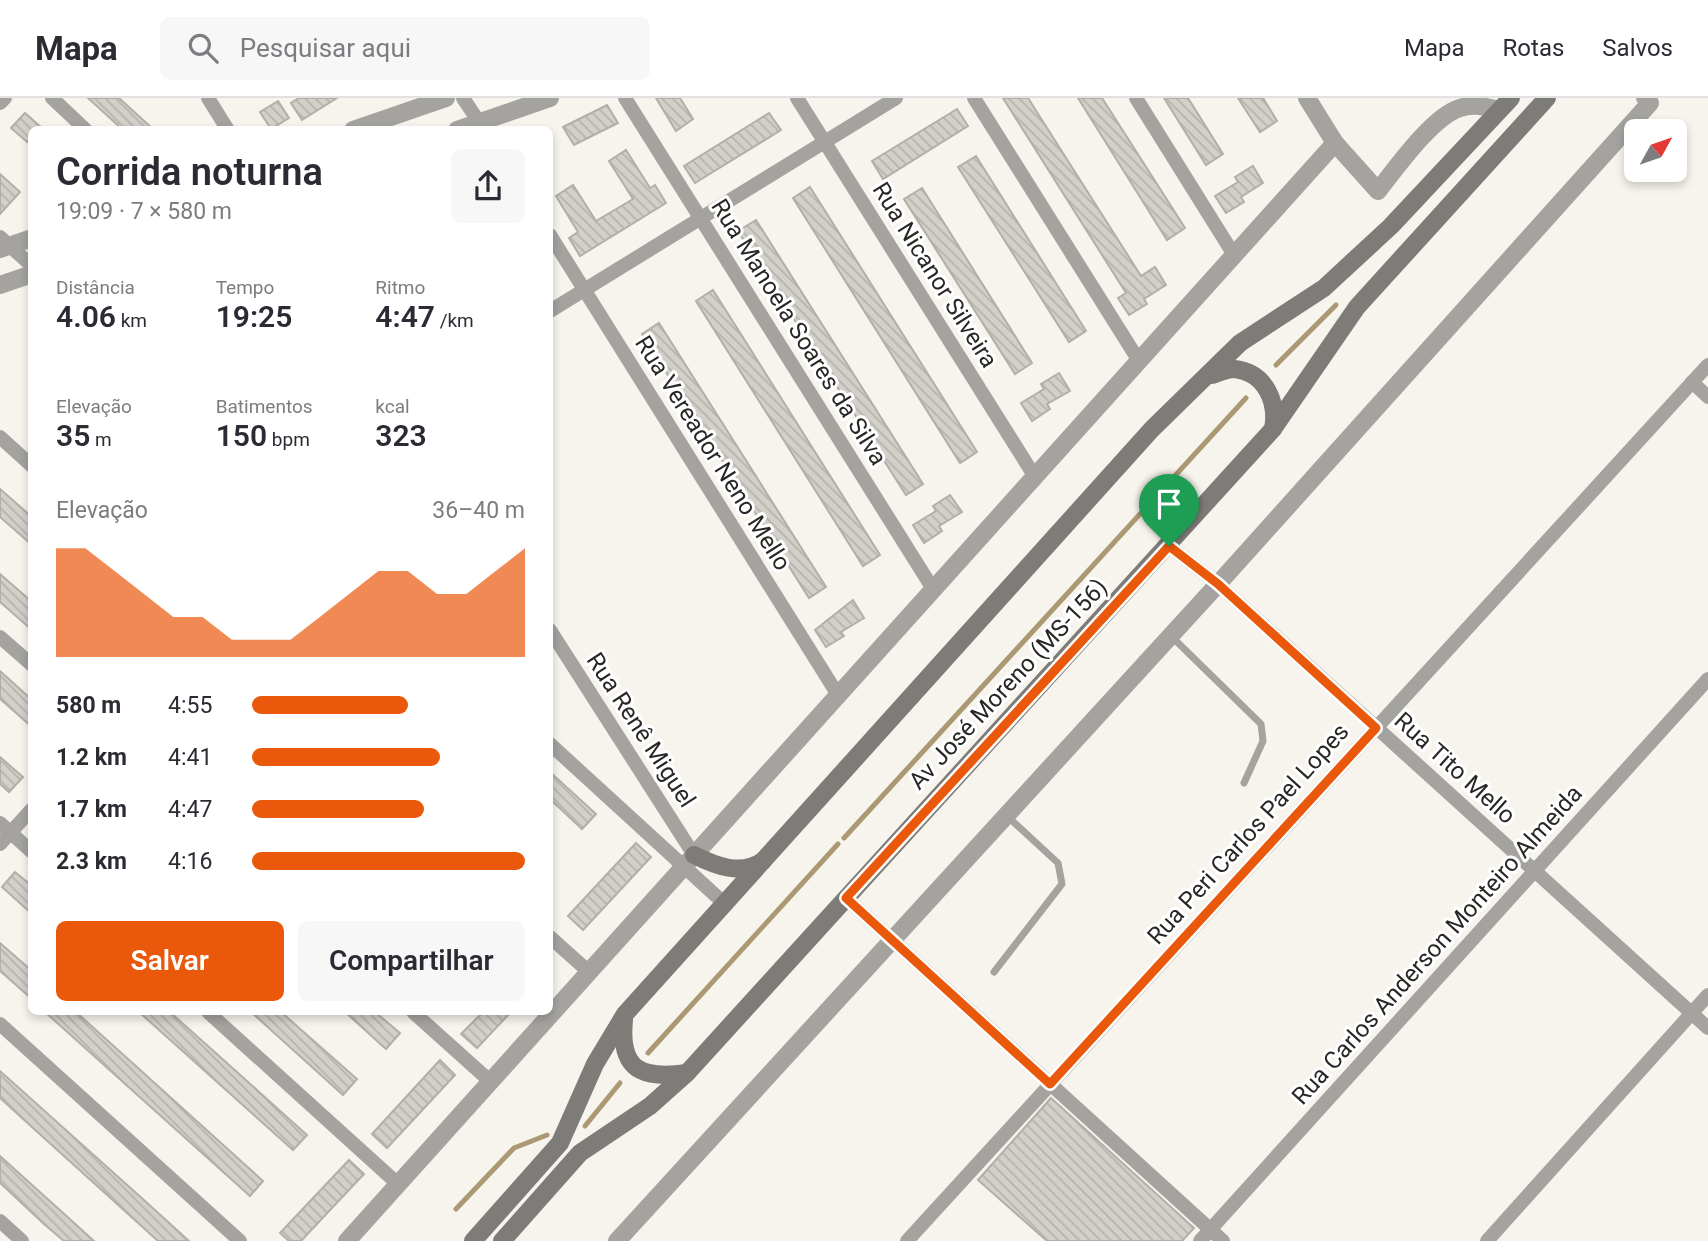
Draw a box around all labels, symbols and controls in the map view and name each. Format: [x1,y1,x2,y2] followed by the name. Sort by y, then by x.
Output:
[160,17,650,80] search box
[35,29,118,68] text: Mapa
[184,29,222,67] icon: search
[240,33,411,63] text: Pesquisar aqui
[1404,34,1465,62] text: Mapa
[1503,34,1564,62] text: Rotas
[1602,34,1673,62] text: Salvos
[1624,119,1687,182] north arrow
[1624,119,1687,182] map controls
[451,149,525,223] button: share
[56,150,323,194] text: Corrida noturna
[867,177,1003,373] street label: Rua Nicanor Silveira
[705,194,893,470] street label: Rua Manoela Soares da Silva
[56,198,232,225] text: 19:09 · 7 × 580 m
[56,276,135,299] text: Distância
[216,276,274,299] text: Tempo
[375,276,425,299] text: Ritmo
[56,299,116,334] text: 4.06
[216,299,292,334] text: 19:25
[375,299,435,334] text: 4:47
[116,309,147,332] text: km
[435,309,474,332] text: /km
[629,331,797,575] street label: Rua Vereador Neno Mello
[56,395,132,418] text: Elevação
[216,395,313,418] text: Batimentos
[375,395,410,418] text: kcal
[56,418,90,453] text: 35
[216,418,267,453] text: 150
[375,418,427,453] text: 323
[90,428,112,451] text: m
[267,428,310,451] text: bpm
[1139,474,1199,546] pin
[1150,485,1188,523] icon: arrive
[56,497,148,524] text: Elevação
[432,497,525,524] text: 36–40 m
[903,573,1113,795] street label: Av José Moreno (MS-156)
[581,648,701,812] street label: Rua Renê Miguel
[56,692,121,719] text: 580 m
[168,692,212,719] text: 4:55
[1389,706,1521,830] street label: Rua Tito Mello
[1142,718,1354,950] street label: Rua Peri Carlos Pael Lopes
[56,744,127,771] text: 1.2 km
[168,744,212,771] text: 4:41
[1286,780,1588,1110] street label: Rua Carlos Anderson Monteiro Almeida
[56,796,127,823] text: 1.7 km
[168,796,212,823] text: 4:47
[56,848,127,875] text: 2.3 km
[168,848,212,875] text: 4:16
[56,921,284,1001] button: Salvar
[298,921,525,1001] button: Compartilhar

